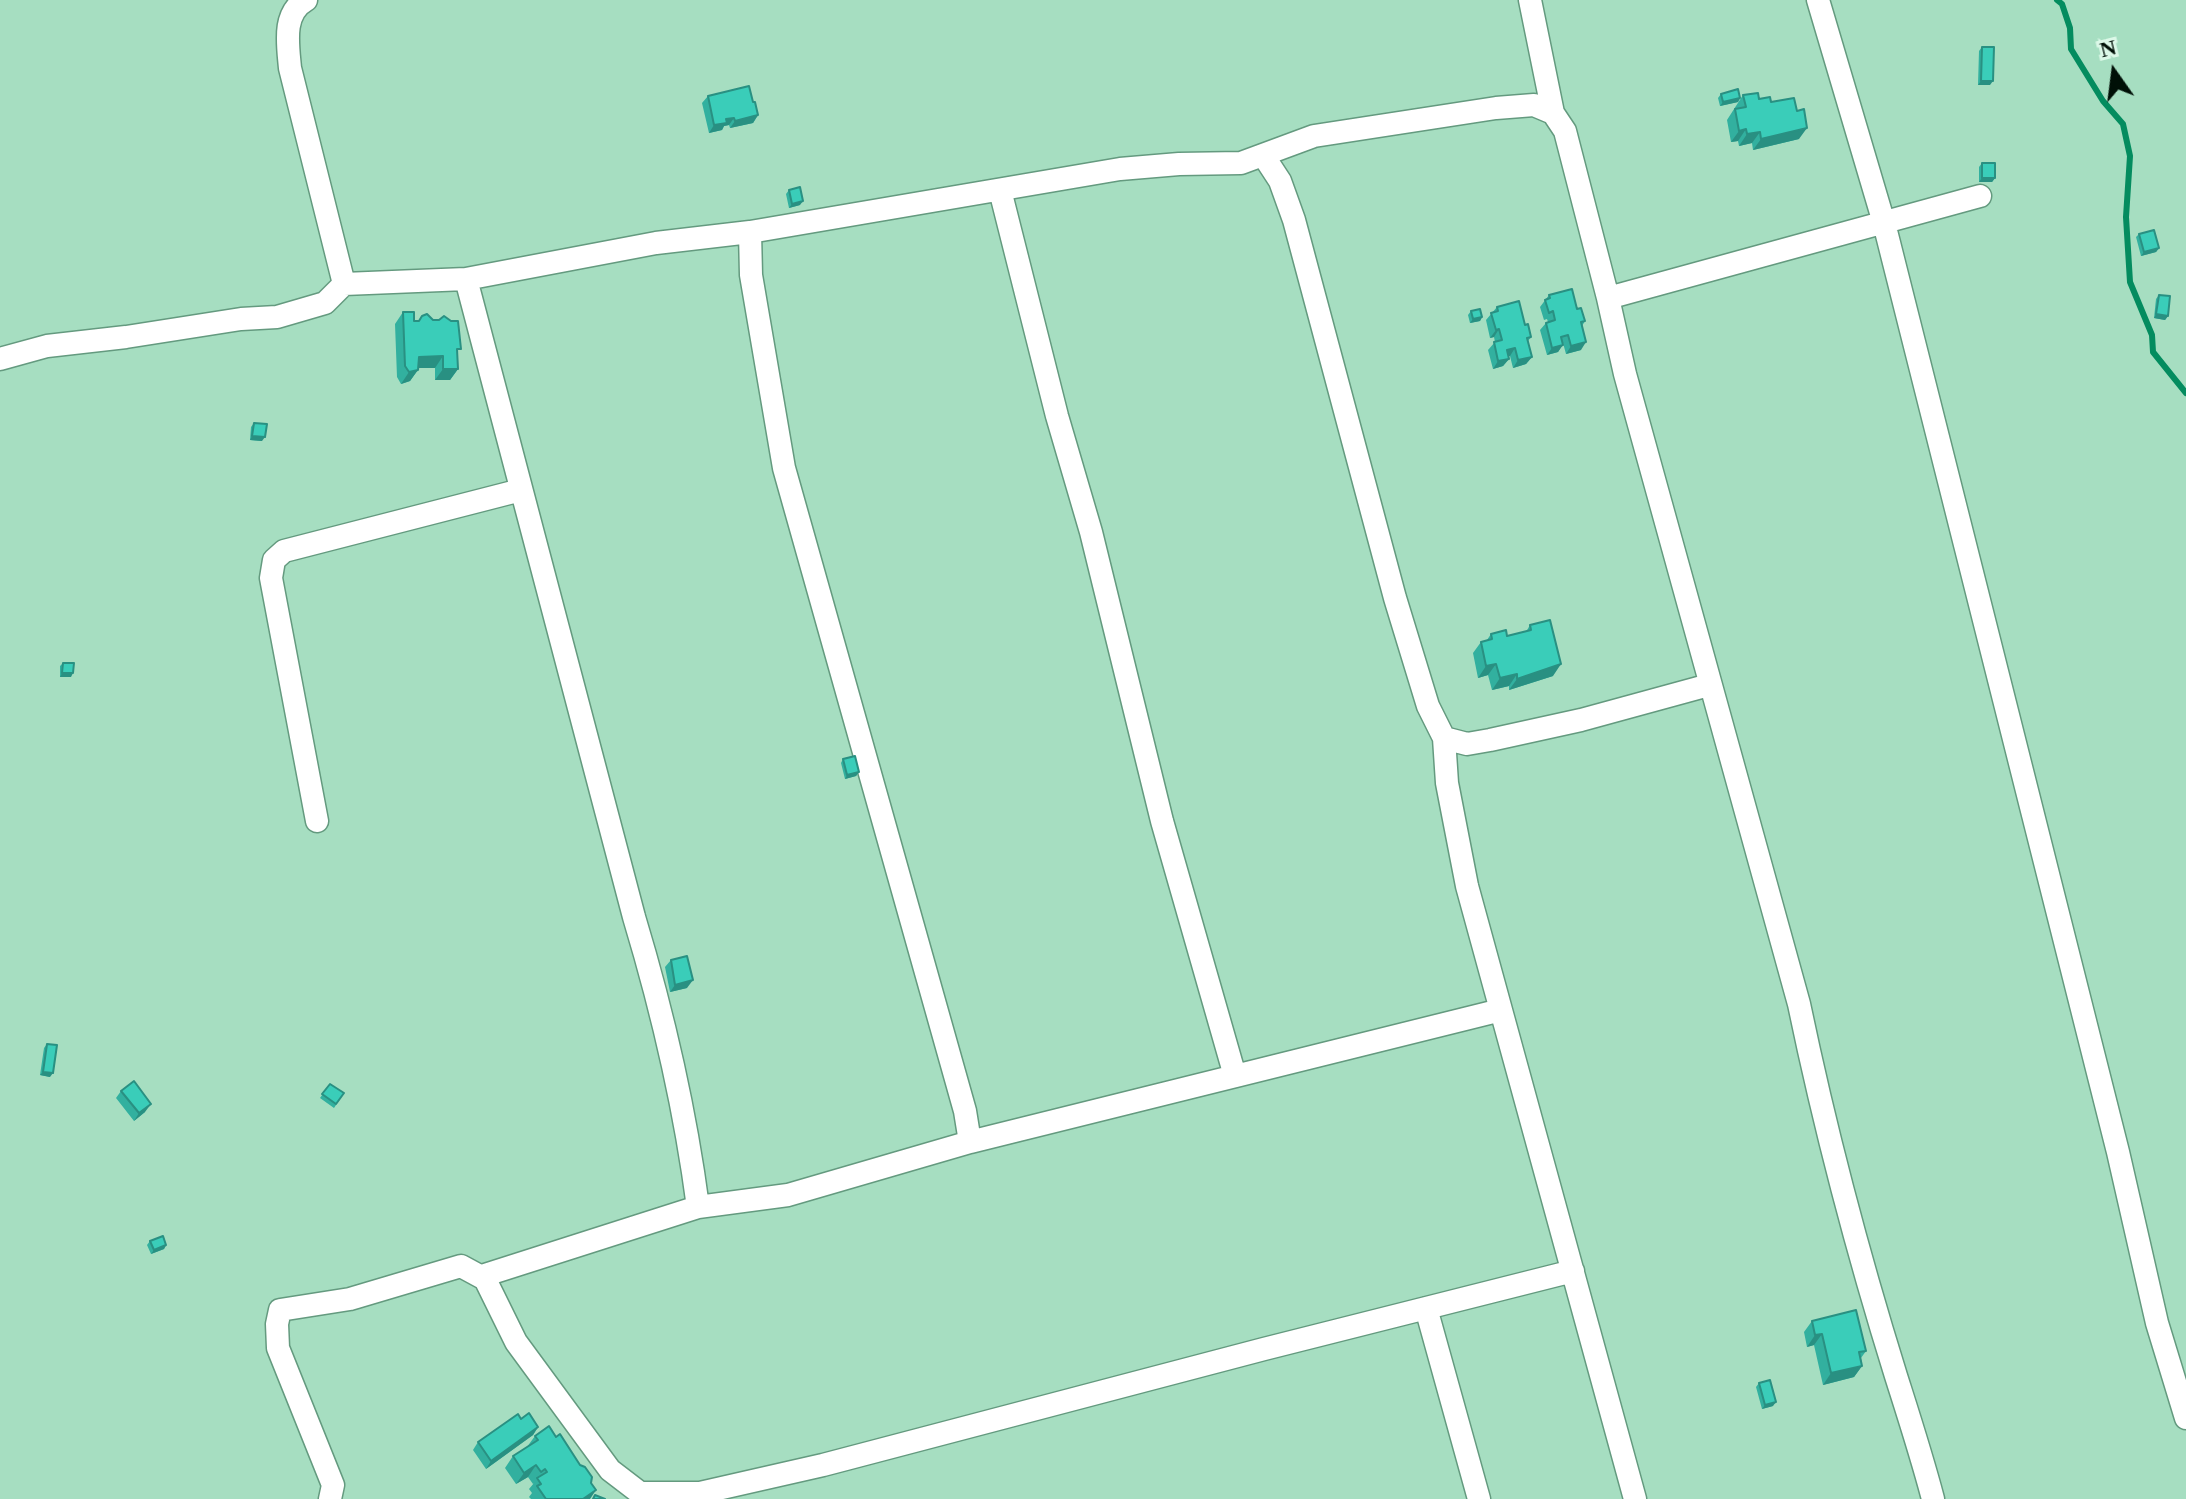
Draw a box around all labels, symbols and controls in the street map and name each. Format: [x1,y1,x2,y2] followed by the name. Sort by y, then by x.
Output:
[2074,32,2154,112] north arrow
[2097,34,2119,62] text: N

